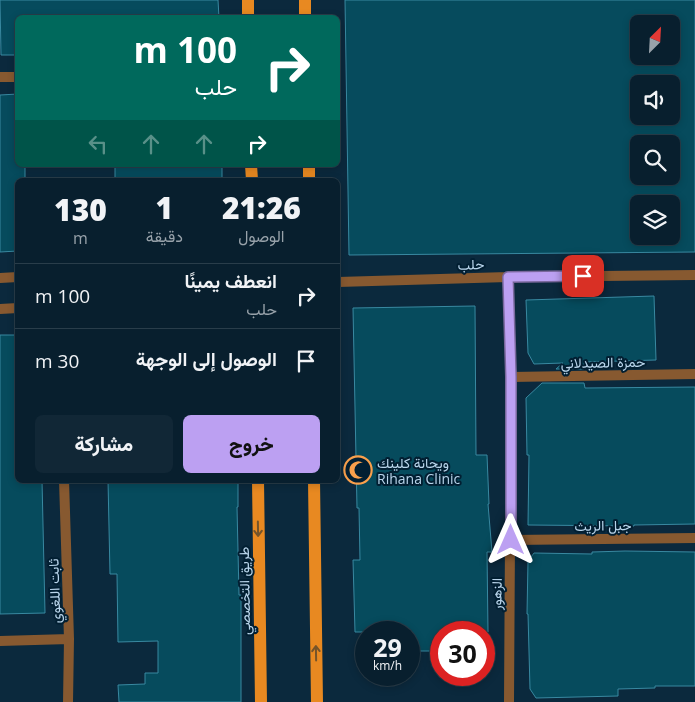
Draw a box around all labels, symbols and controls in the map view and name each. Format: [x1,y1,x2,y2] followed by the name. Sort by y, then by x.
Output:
[630,15,680,65] north arrow
[630,15,680,245] map controls
[133,26,237,73] text: 100 m
[255,35,320,100] icon: right
[195,71,237,101] text: حلب
[630,75,680,125] button: sound
[84,130,112,158] icon: left
[137,130,165,158] icon: ahead
[190,130,218,158] icon: ahead
[243,130,271,158] icon: right
[630,135,680,185] button: search
[156,187,173,228] text: 1
[222,187,301,228] text: 21:26
[54,189,107,230] text: 130
[630,195,680,245] button: layers
[146,225,183,247] text: دقيقة
[238,225,285,247] text: الوصول
[73,227,88,249] text: m
[457,254,485,274] street label: حلب
[562,255,604,297] pin
[569,262,597,290] icon: arrive
[184,268,277,294] text: انعطف يمينًا
[292,282,320,310] icon: right
[35,283,90,309] text: 100 m
[246,298,277,320] text: حلب
[136,346,277,372] text: الوصول إلى الوجهة
[292,347,320,375] icon: arrive
[35,348,79,374] text: 30 m
[560,352,646,375] street label: حمزة الصيدلاني
[35,415,173,473] button: مشاركة
[183,415,320,473] button: خروج
[377,453,461,488] place label: ويحانة كلينك Rihana Clinic
[343,455,373,485] mosque icon: ويحانة كلينك Rihana Clinic
[484,513,536,565] position arrow
[574,515,632,535] street label: جبل الريث
[254,520,263,536] one-way arrow
[234,547,257,635] street label: طريق التخصصي
[43,558,68,624] street label: ثابت اللغوي
[486,578,506,611] street label: الزهور
[430,621,495,686] speed limit sign: 30
[373,630,402,664] text: 29
[311,646,321,662] one-way arrow
[373,657,402,674] text: km/h

